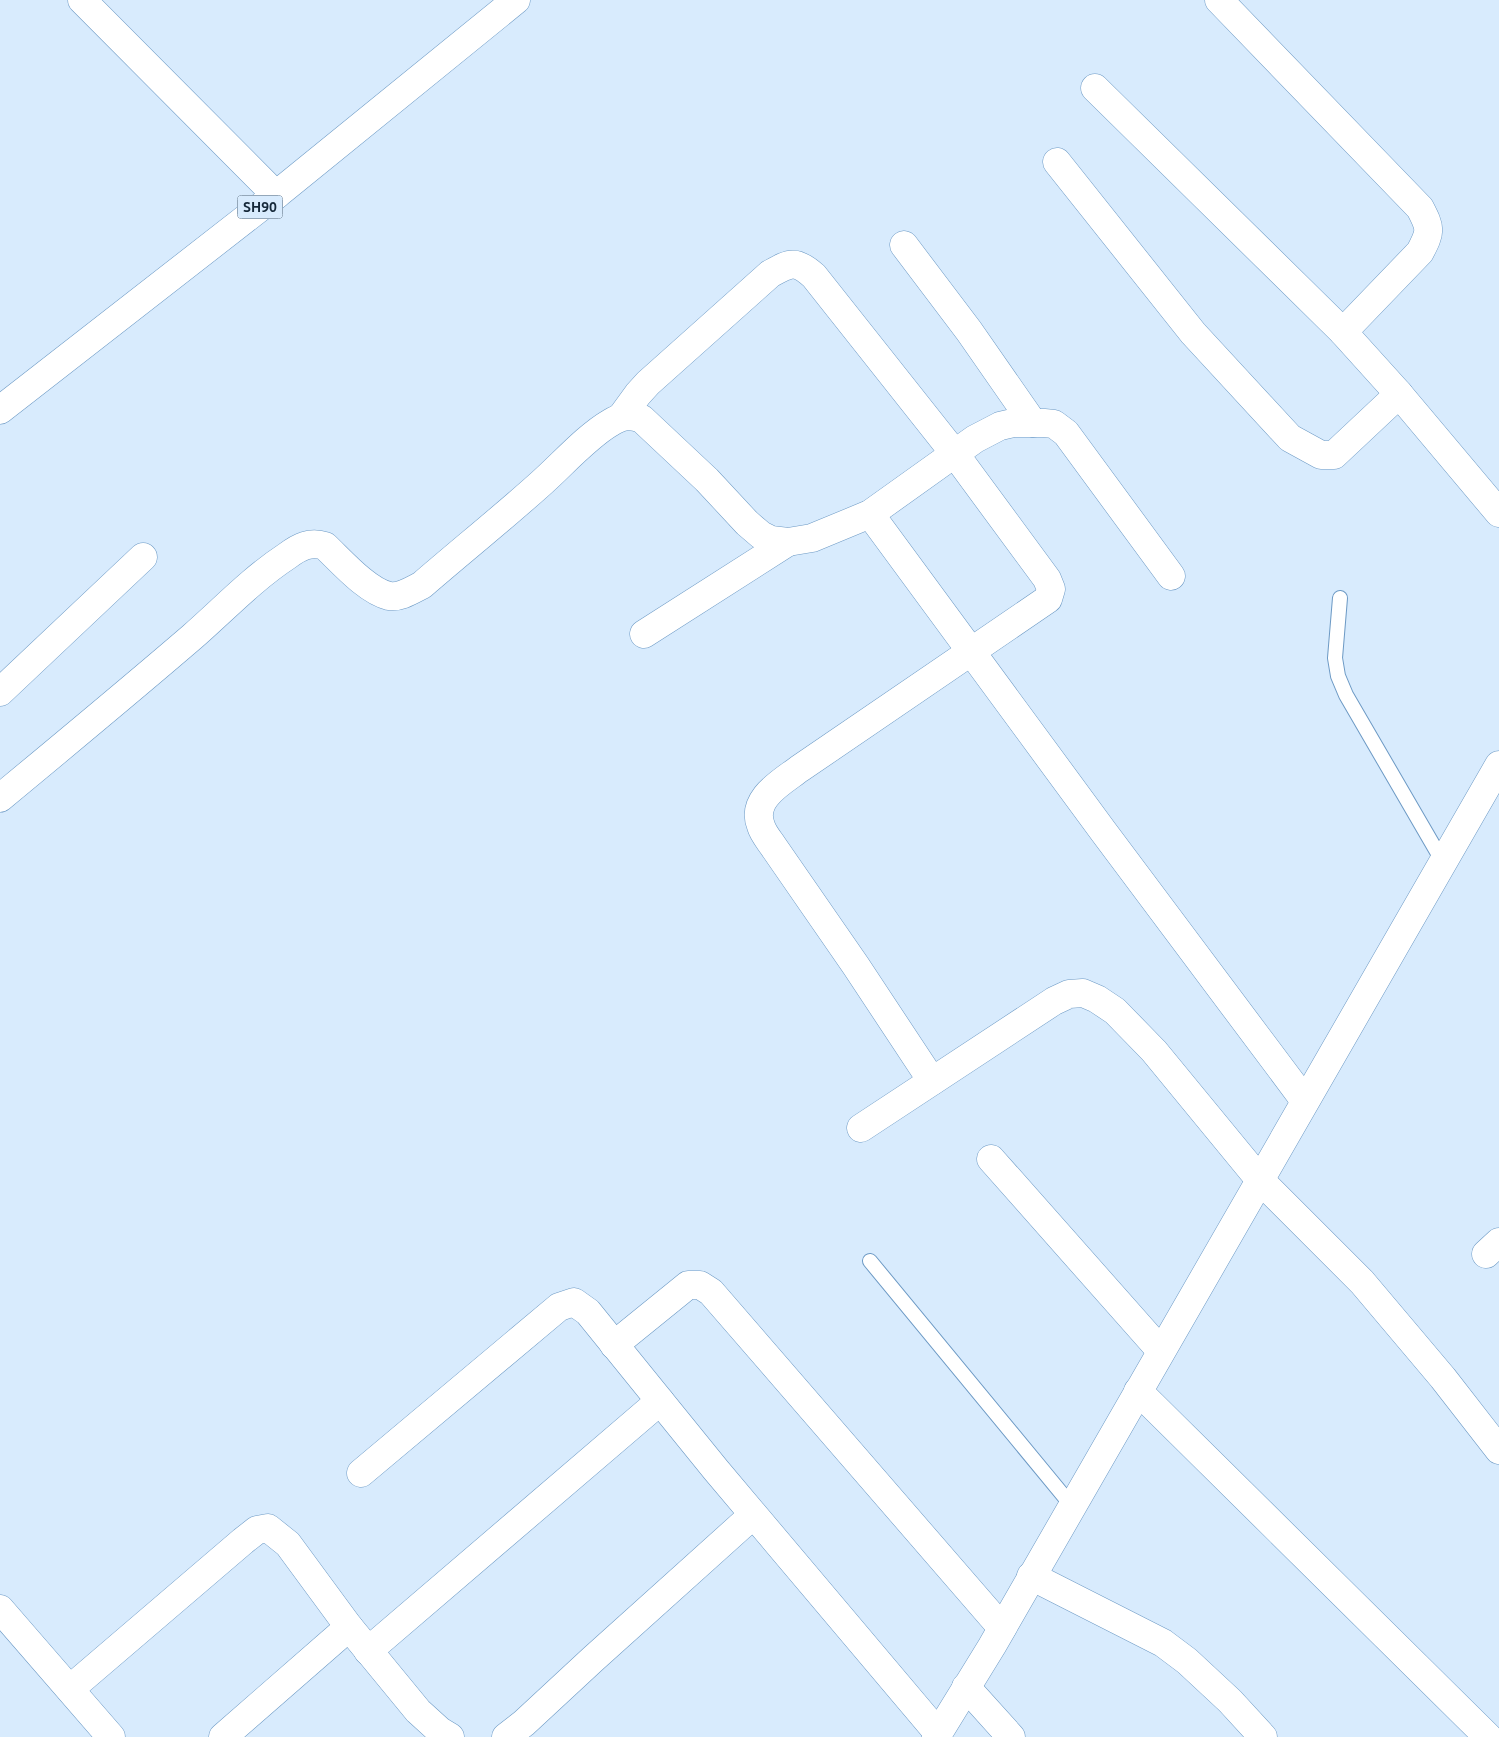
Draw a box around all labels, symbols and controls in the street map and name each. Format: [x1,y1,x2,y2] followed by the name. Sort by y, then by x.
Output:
[238,196,282,218] road number: SH90

